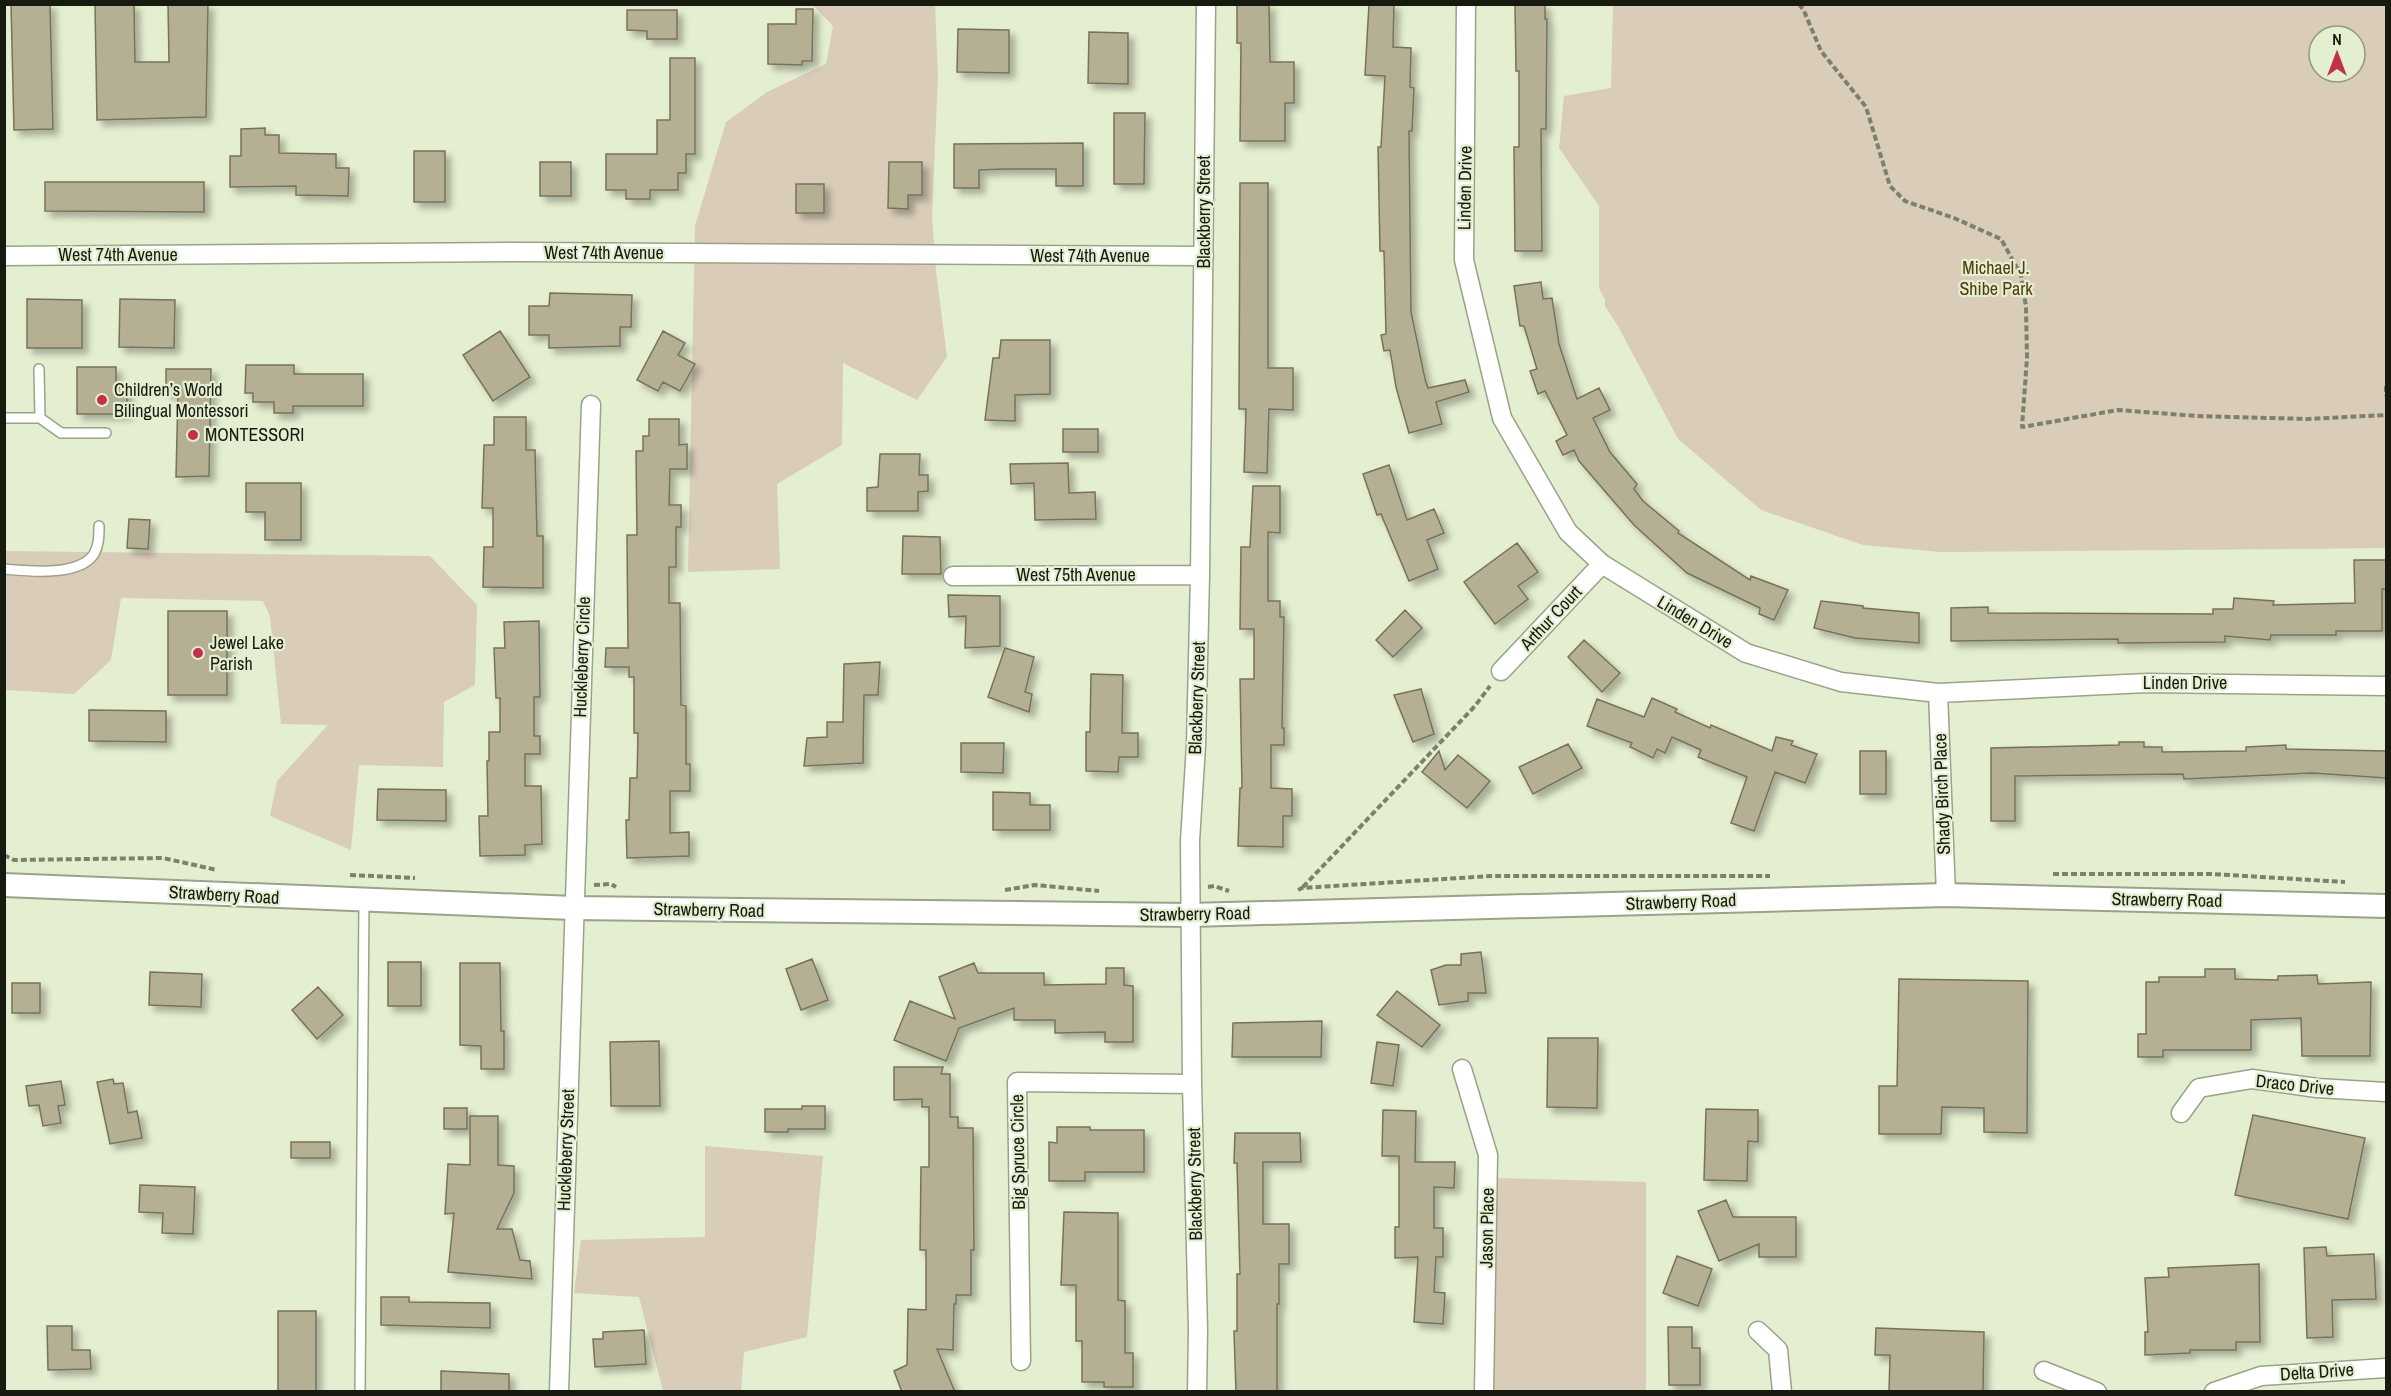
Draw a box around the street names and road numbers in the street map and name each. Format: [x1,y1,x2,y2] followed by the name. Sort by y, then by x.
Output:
[1451,146,1478,230] street label: Linden Drive
[1191,155,1216,269] street label: Blackberry Street
[544,240,664,265] street label: West 74th Avenue
[58,242,178,267] street label: West 74th Avenue
[1030,243,1150,268] street label: West 74th Avenue
[1016,562,1136,587] street label: West 75th Avenue
[1513,580,1587,656] street label: Arthur Court
[1653,589,1738,654] street label: Linden Drive
[567,596,596,718] street label: Huckleberry Circle
[1182,641,1211,755] street label: Blackberry Street
[2143,670,2227,695] street label: Linden Drive
[1927,733,1956,855] street label: Shady Birch Place
[168,879,280,910] street label: Strawberry Road
[2111,886,2223,913] street label: Strawberry Road
[1625,887,1737,916] street label: Strawberry Road
[653,896,765,923] street label: Strawberry Road
[1139,900,1251,927] street label: Strawberry Road
[2255,1068,2336,1101] street label: Draco Drive
[551,1088,580,1211] street label: Huckleberry Street
[1004,1094,1031,1210] street label: Big Spruce Circle
[1181,1127,1208,1241] street label: Blackberry Street
[1473,1188,1500,1268] street label: Jason Place
[2279,1356,2355,1387] street label: Delta Drive

